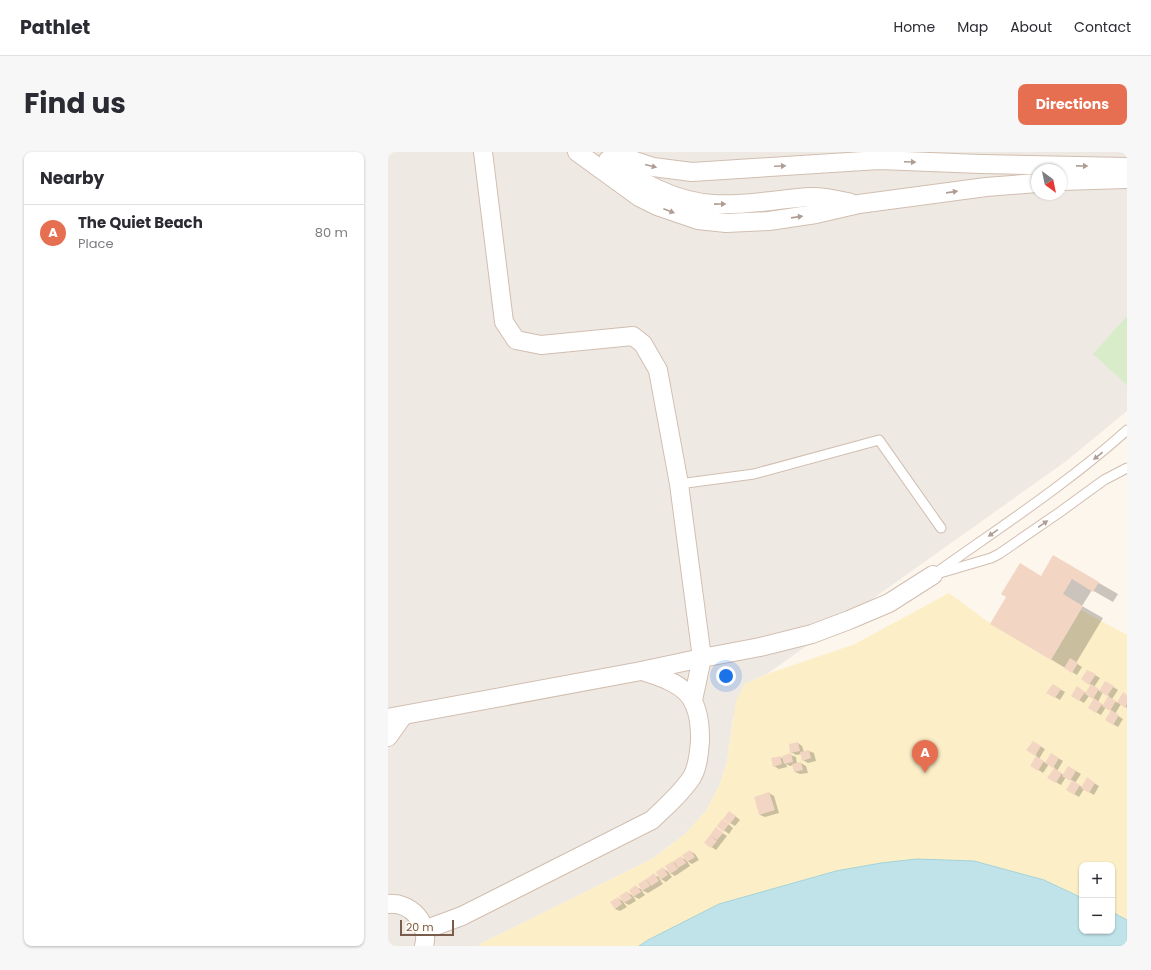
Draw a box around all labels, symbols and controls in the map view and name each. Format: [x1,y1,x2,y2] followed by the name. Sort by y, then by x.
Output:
[20,14,90,41] text: Pathlet
[893,17,935,37] text: Home
[957,17,988,37] text: Map
[1010,17,1052,37] text: About
[1074,17,1131,37] text: Contact
[24,84,126,123] text: Find us
[1018,84,1127,125] button: Directions
[904,158,916,165] one-way arrow
[774,162,786,169] one-way arrow
[644,163,657,169] one-way arrow
[1076,163,1089,169] one-way arrow
[1031,164,1067,200] north arrow
[40,166,104,190] text: Nearby
[946,189,958,195] one-way arrow
[714,201,727,207] one-way arrow
[663,208,675,214] one-way arrow
[78,212,203,233] text: The Quiet Beach
[790,214,803,220] one-way arrow
[48,223,58,242] text: A
[315,223,348,242] text: 80 m
[78,234,113,253] text: Place
[1092,451,1103,460] one-way arrow
[1038,520,1049,528] one-way arrow
[988,529,998,537] one-way arrow
[716,666,736,686] your location
[912,740,938,773] pin: A
[1079,862,1115,934] map controls
[1079,862,1115,898] button: +
[1079,898,1115,934] button: −
[400,918,454,937] scale bar
[406,919,434,935] text: 20 m

